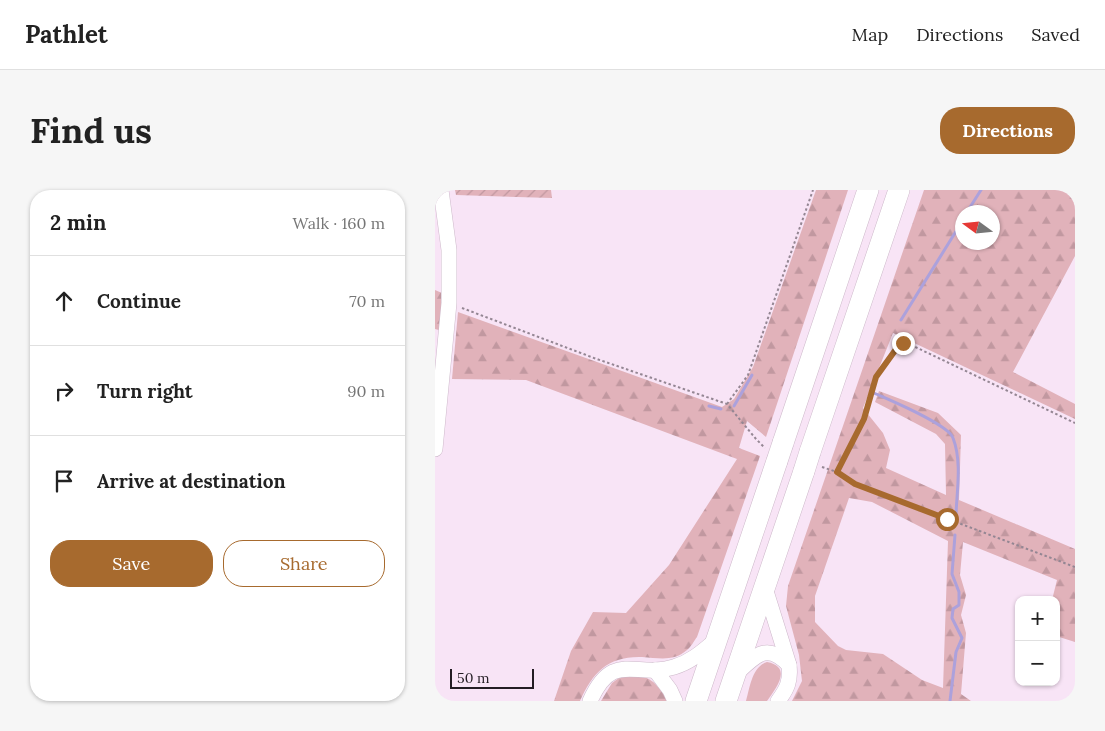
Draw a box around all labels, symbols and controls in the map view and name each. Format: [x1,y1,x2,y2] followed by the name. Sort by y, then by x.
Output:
[25,19,108,50] text: Pathlet
[852,23,888,46] text: Map
[916,23,1003,46] text: Directions
[1031,23,1080,46] text: Saved
[940,107,1075,154] button: Directions
[30,108,152,153] text: Find us
[955,205,1000,250] north arrow
[50,209,106,236] text: 2 min
[293,213,385,233] text: Walk · 160 m
[50,287,78,315] icon: ahead
[97,289,181,313] text: Continue
[349,291,385,311] text: 70 m
[892,332,915,355] route end
[50,377,78,405] icon: right
[97,379,193,403] text: Turn right
[347,381,385,401] text: 90 m
[50,467,78,495] icon: arrive
[97,469,286,493] text: Arrive at destination
[936,508,959,531] route start
[50,540,213,587] button: Save
[223,540,385,587] button: Share
[1015,596,1060,686] map controls
[1015,596,1060,641] button: +
[1015,641,1060,686] button: −
[450,666,534,689] scale bar
[457,669,490,687] text: 50 m

